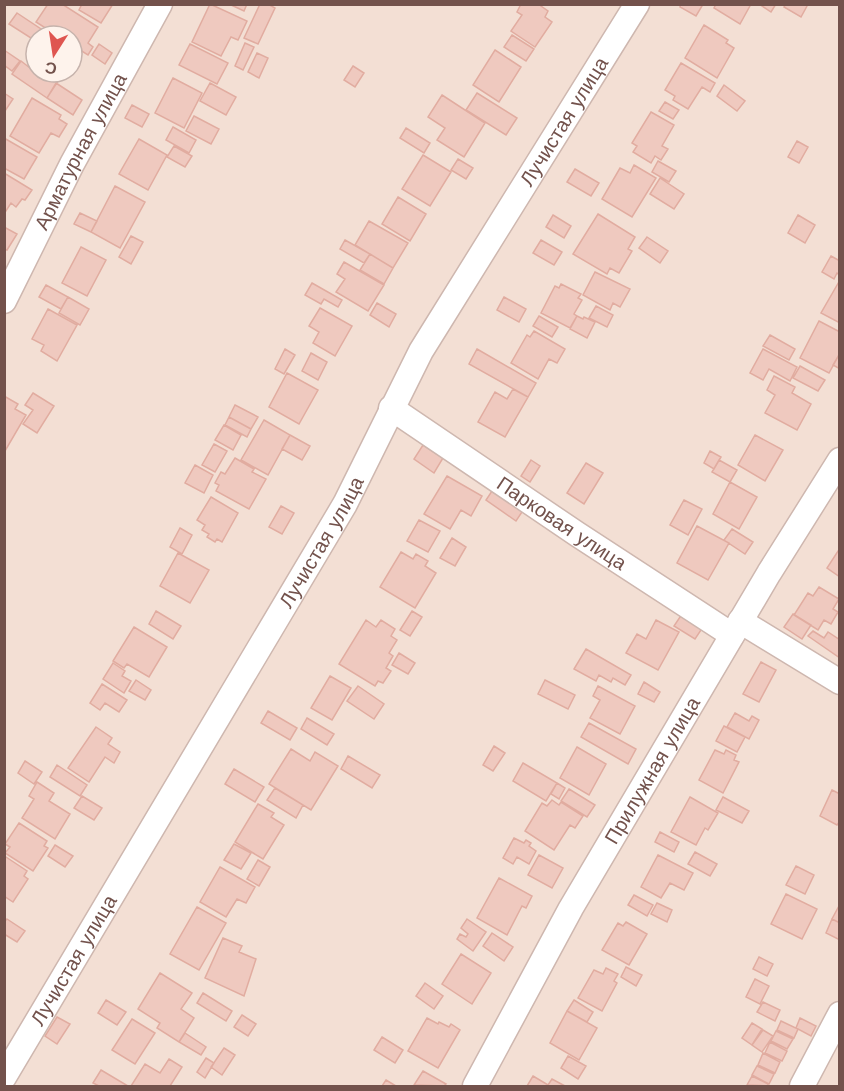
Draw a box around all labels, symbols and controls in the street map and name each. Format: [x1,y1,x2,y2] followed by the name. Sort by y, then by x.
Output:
[24,24,84,84] north arrow
[515,52,614,190] street label: Лучистая улица
[43,58,59,79] text: С
[29,68,132,234] street label: Арматурная улица
[492,471,632,576] street label: Парковая улица
[274,472,369,612] street label: Лучистая улица
[600,692,706,848] street label: Прилужная улица
[25,890,122,1030] street label: Лучистая улица

